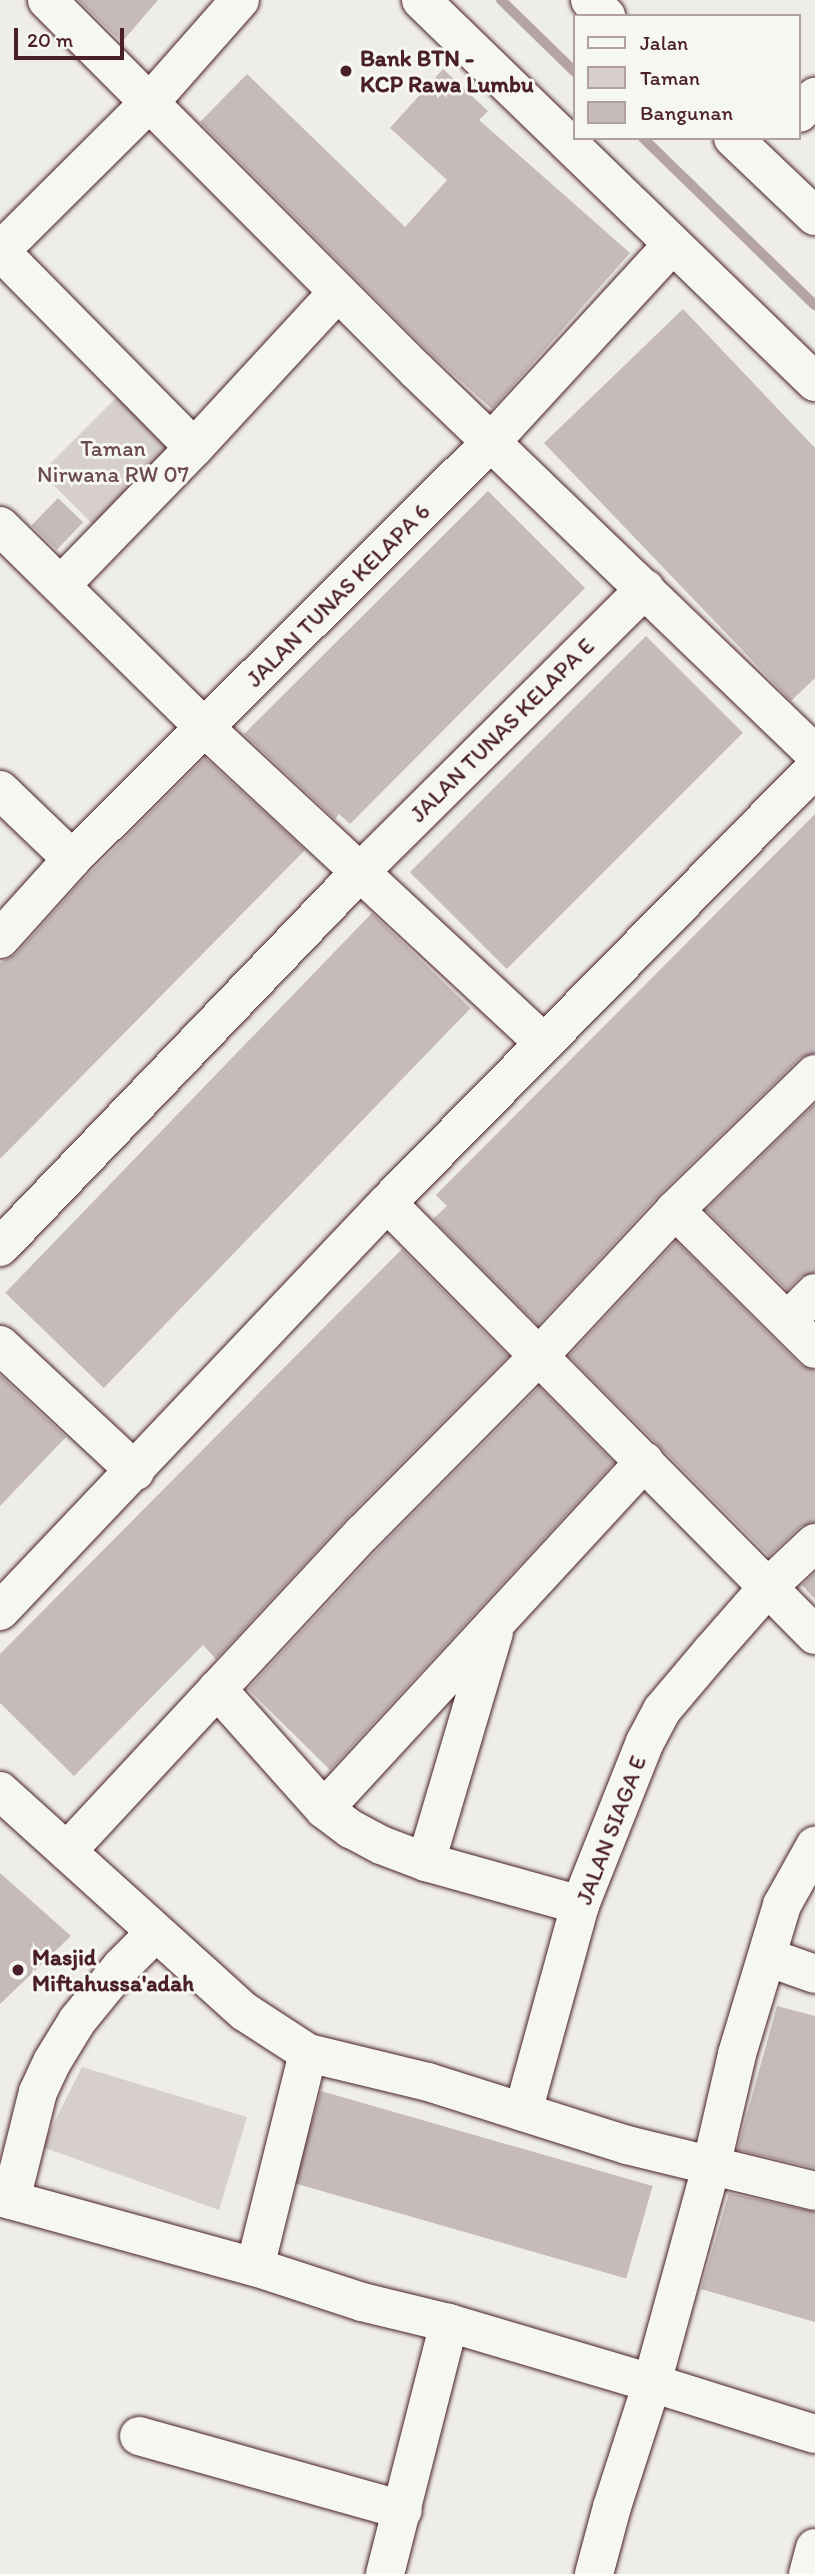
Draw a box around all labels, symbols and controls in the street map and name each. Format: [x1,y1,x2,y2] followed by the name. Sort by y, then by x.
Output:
[18,14,128,58] scale bar
[574,14,801,140] legend
[27,27,73,52] text: 20 m
[640,30,688,55] text: Jalan
[360,44,534,98] place label: Bank BTN - KCP Rawa Lumbu
[338,63,354,79] marker: Bank BTN - KCP Rawa Lumbu
[640,65,700,90] text: Taman
[640,100,733,125] text: Bangunan
[37,434,189,488] park label: Taman Nirwana RW 07
[240,497,436,693] street label: JALAN TUNAS KELAPA 6
[404,632,600,828] street label: JALAN TUNAS KELAPA E
[570,1752,652,1908] street label: JALAN SIAGA E
[32,1943,194,1997] place label: Masjid Miftahussa'adah
[10,1962,26,1978] marker: Masjid Miftahussa'adah

